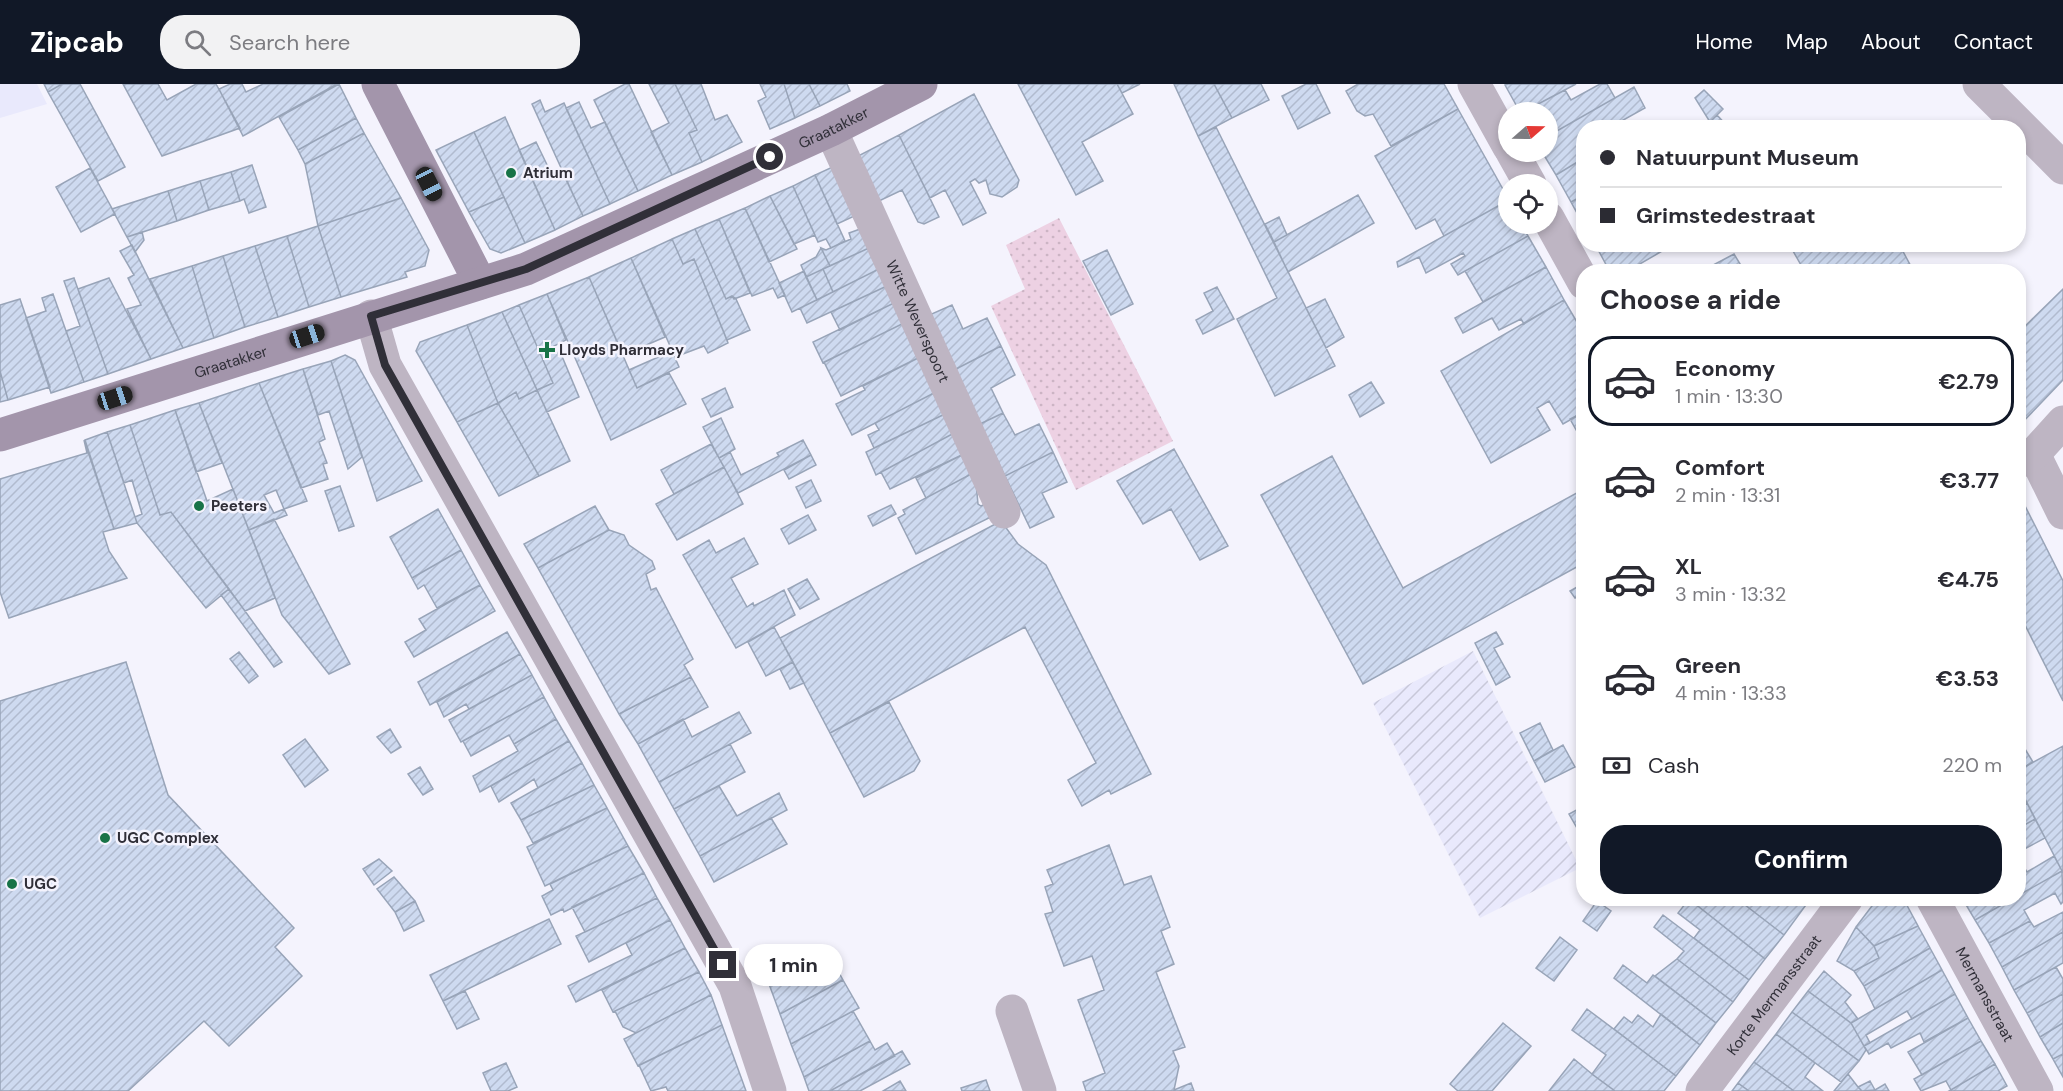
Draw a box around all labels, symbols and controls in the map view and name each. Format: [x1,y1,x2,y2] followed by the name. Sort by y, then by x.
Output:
[160,15,580,69] search box
[30,24,124,61] text: Zipcab
[181,26,214,59] icon: search
[229,28,350,57] text: Search here
[1695,28,1753,56] text: Home
[1786,28,1828,56] text: Map
[1861,28,1921,56] text: About
[1954,28,2033,56] text: Contact
[795,102,873,153] street label: Graatakker
[1498,102,1558,162] north arrow
[1498,102,1558,234] map controls
[756,143,783,170] route start
[1636,143,1859,172] text: Natuurpunt Museum
[523,163,573,183] place label: Atrium
[413,164,445,204] car
[504,166,518,180] marker: Atrium
[1498,174,1558,234] button: locate
[1636,201,1815,230] text: Grimstedestraat
[881,257,954,386] street label: Witte Weverspoort
[1600,282,1781,317] text: Choose a ride
[287,322,327,350] car
[559,340,684,360] place label: Lloyds Pharmacy
[192,341,270,383] street label: Graatakker
[540,343,554,357] marker: Lloyds Pharmacy
[1603,354,1657,408] icon: car
[1675,354,1775,383] text: Economy
[1938,367,1999,396] text: €2.79
[1675,383,1783,409] text: 1 min · 13:30
[95,384,135,412] car
[1603,453,1657,507] icon: car
[1675,453,1765,482] text: Comfort
[1940,466,1999,495] text: €3.77
[1675,482,1780,508] text: 2 min · 13:31
[211,496,267,516] place label: Peeters
[192,499,206,513] marker: Peeters
[1603,552,1657,606] icon: car
[1675,552,1702,581] text: XL
[1937,565,1999,594] text: €4.75
[1675,581,1786,607] text: 3 min · 13:32
[1603,651,1657,705] icon: car
[1675,651,1741,680] text: Green
[1936,664,1999,693] text: €3.53
[1675,680,1787,706] text: 4 min · 13:33
[1600,749,1633,782] icon: cash
[1648,751,1699,780] text: Cash
[1942,752,2002,778] text: 220 m
[1600,825,2002,894] button: Confirm
[117,828,219,848] place label: UGC Complex
[98,831,112,845] marker: UGC Complex
[24,874,57,894] place label: UGC
[5,877,19,891] marker: UGC
[1722,931,1826,1059] street label: Korte Mermansstraat
[744,944,843,986] callout: 1 min
[1951,944,2019,1046] street label: Mermansstraat
[709,951,736,978] route end
[769,952,818,978] text: 1 min

